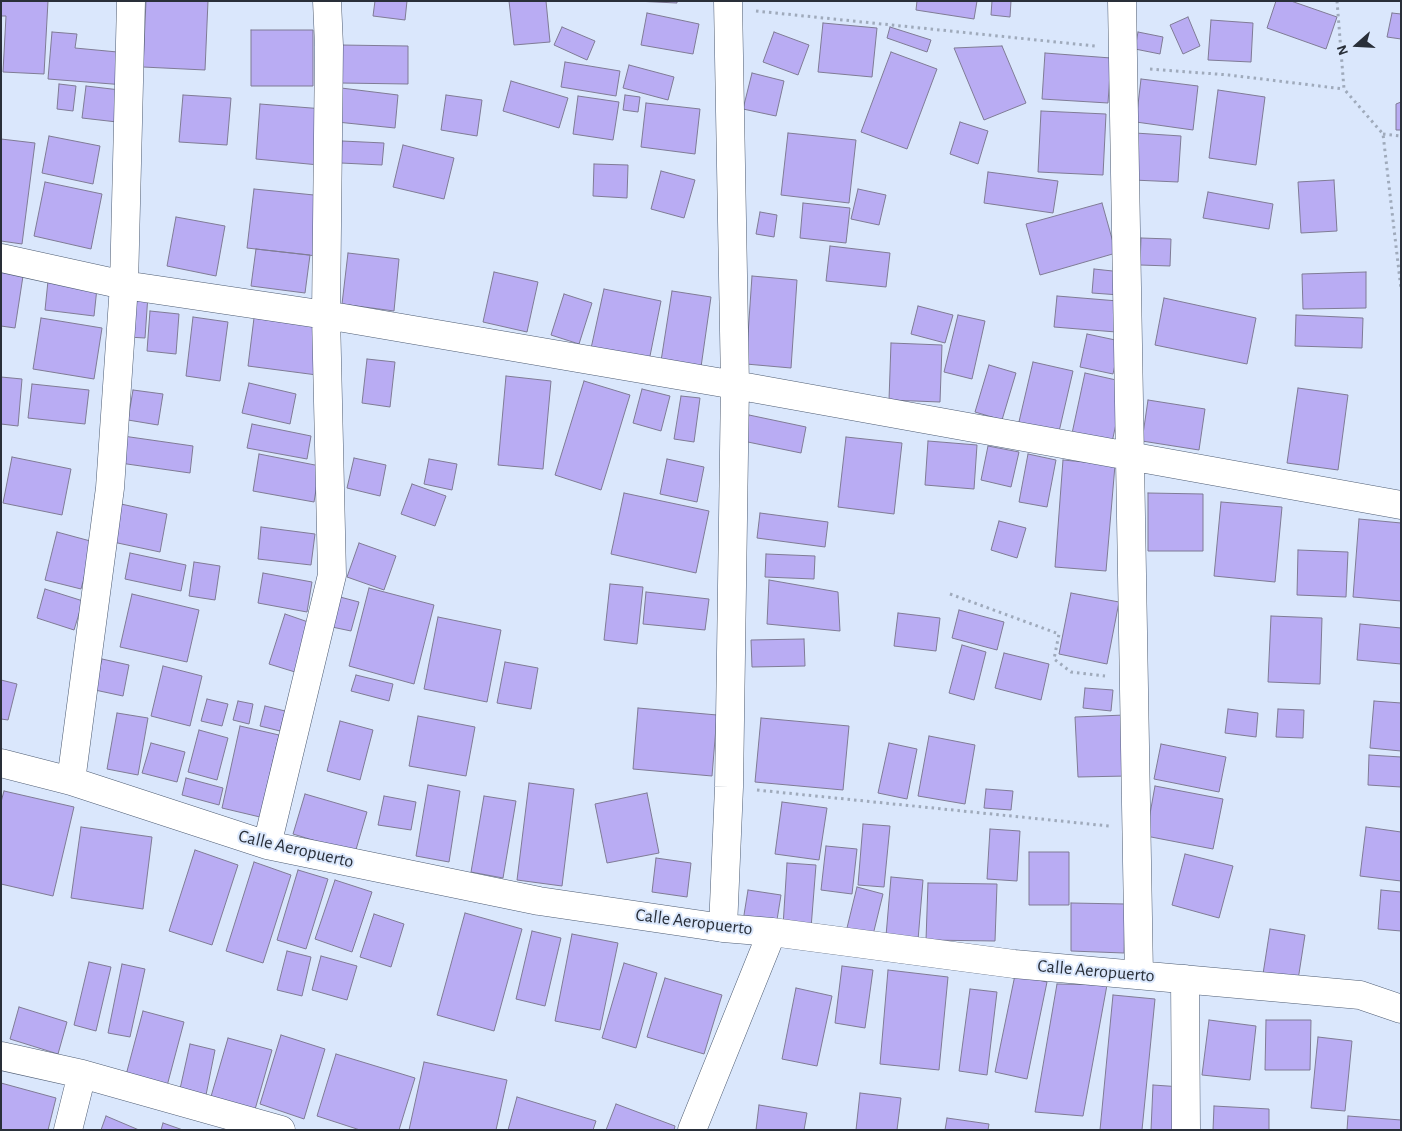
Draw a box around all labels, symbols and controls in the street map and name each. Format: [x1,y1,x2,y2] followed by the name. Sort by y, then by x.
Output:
[1332,20,1382,70] north arrow
[1335,43,1351,57] text: N
[236,825,356,873] street label: Calle Aeropuerto
[634,904,754,940] street label: Calle Aeropuerto
[1036,955,1156,987] street label: Calle Aeropuerto

